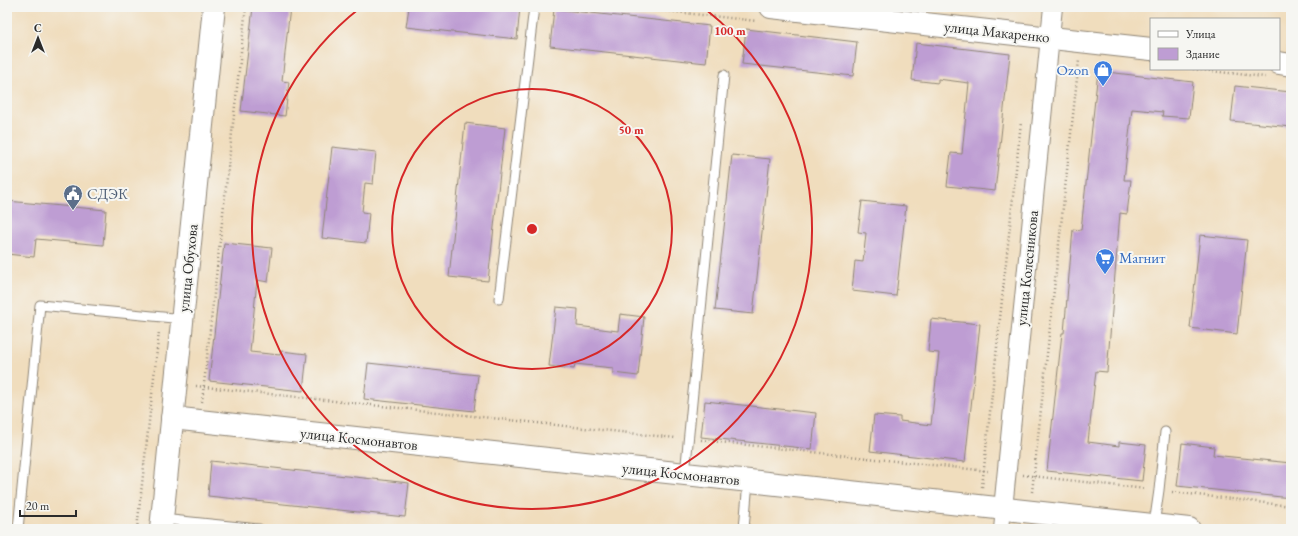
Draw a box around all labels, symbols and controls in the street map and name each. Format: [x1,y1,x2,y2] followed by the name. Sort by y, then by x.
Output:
[943,17,1051,46] street label: улица Макаренко
[18,18,58,58] north arrow
[1150,18,1280,70] legend
[34,21,42,35] text: С
[714,23,746,39] text: 100 m
[1185,26,1216,42] text: Улица
[1186,46,1220,62] text: Здание
[1092,59,1114,87] shop icon: Ozon
[1057,60,1089,79] place label: Ozon
[618,122,644,138] text: 50 m
[62,183,84,211] public building icon: СДЭК
[87,184,128,203] place label: СДЭК
[1011,209,1042,327] street label: улица Колесникова
[525,222,539,236] centre of rings
[173,223,202,313] street label: улица Обухова
[1094,247,1116,275] supermarket icon: Магнит
[1119,248,1165,267] place label: Магнит
[299,423,419,454] street label: улица Космонавтов
[621,458,741,489] street label: улица Космонавтов
[20,492,76,518] scale bar
[26,498,50,514] text: 20 m

